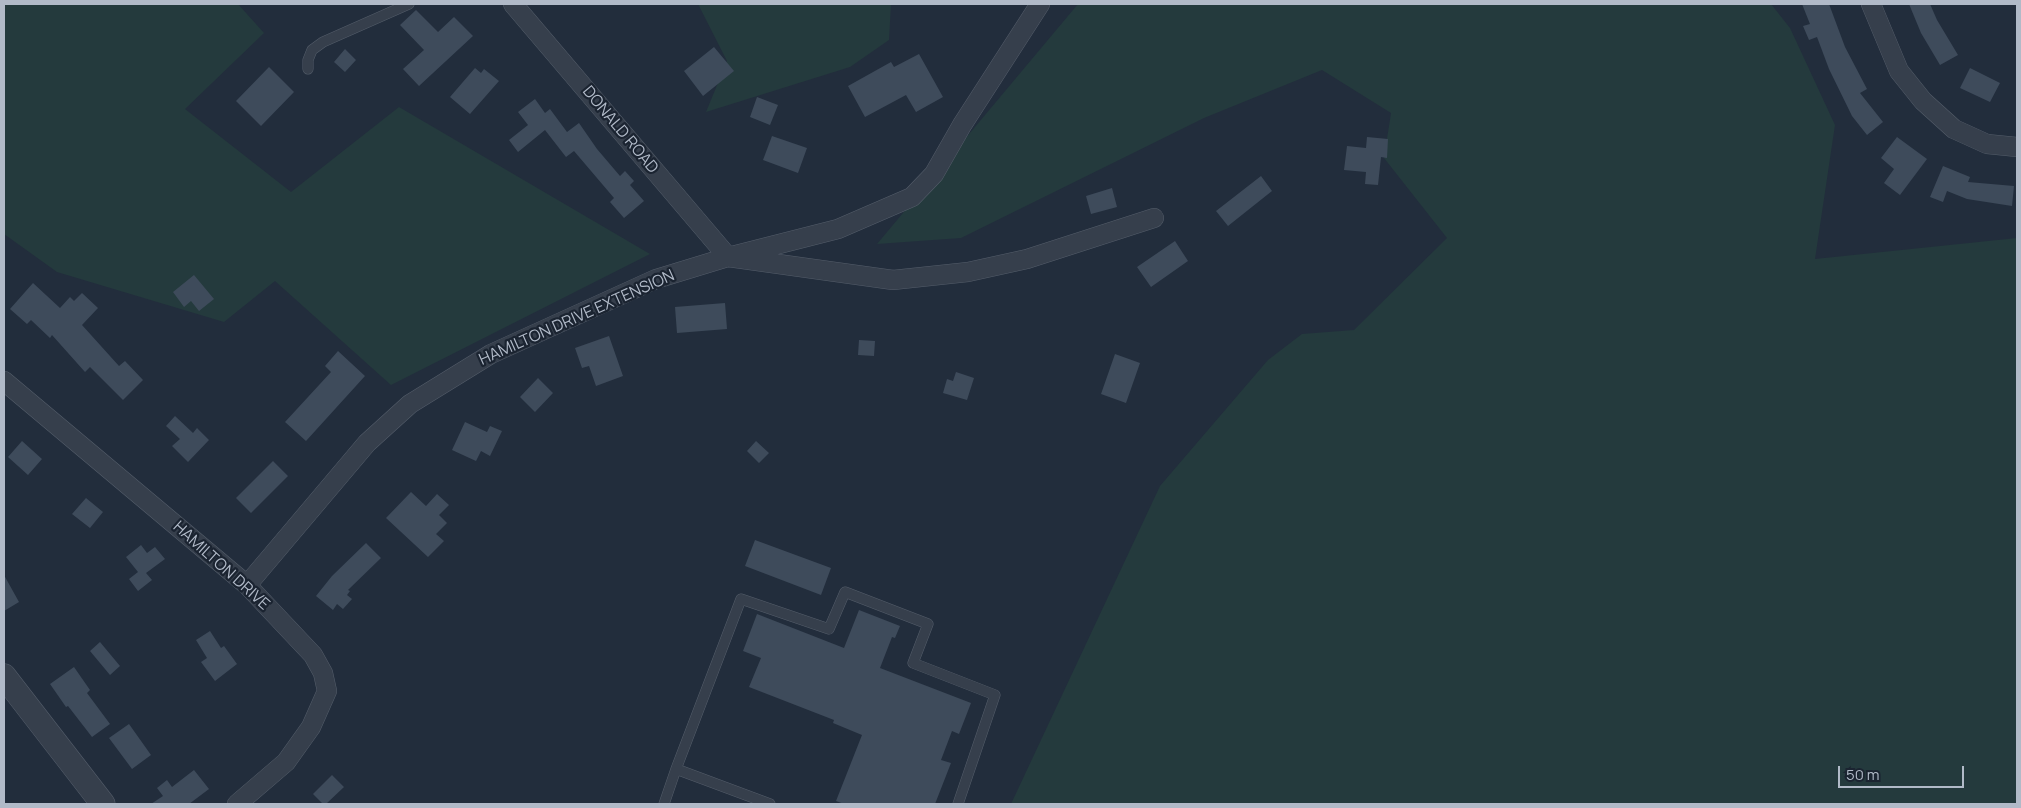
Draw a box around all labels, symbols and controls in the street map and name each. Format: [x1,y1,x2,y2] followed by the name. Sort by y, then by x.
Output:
[578,83,662,177] street label: DONALD ROAD
[476,266,678,370] street label: HAMILTON DRIVE EXTENSION
[169,518,273,614] street label: HAMILTON DRIVE
[1841,756,1967,788] scale bar
[1846,764,1880,785] text: 50 m

